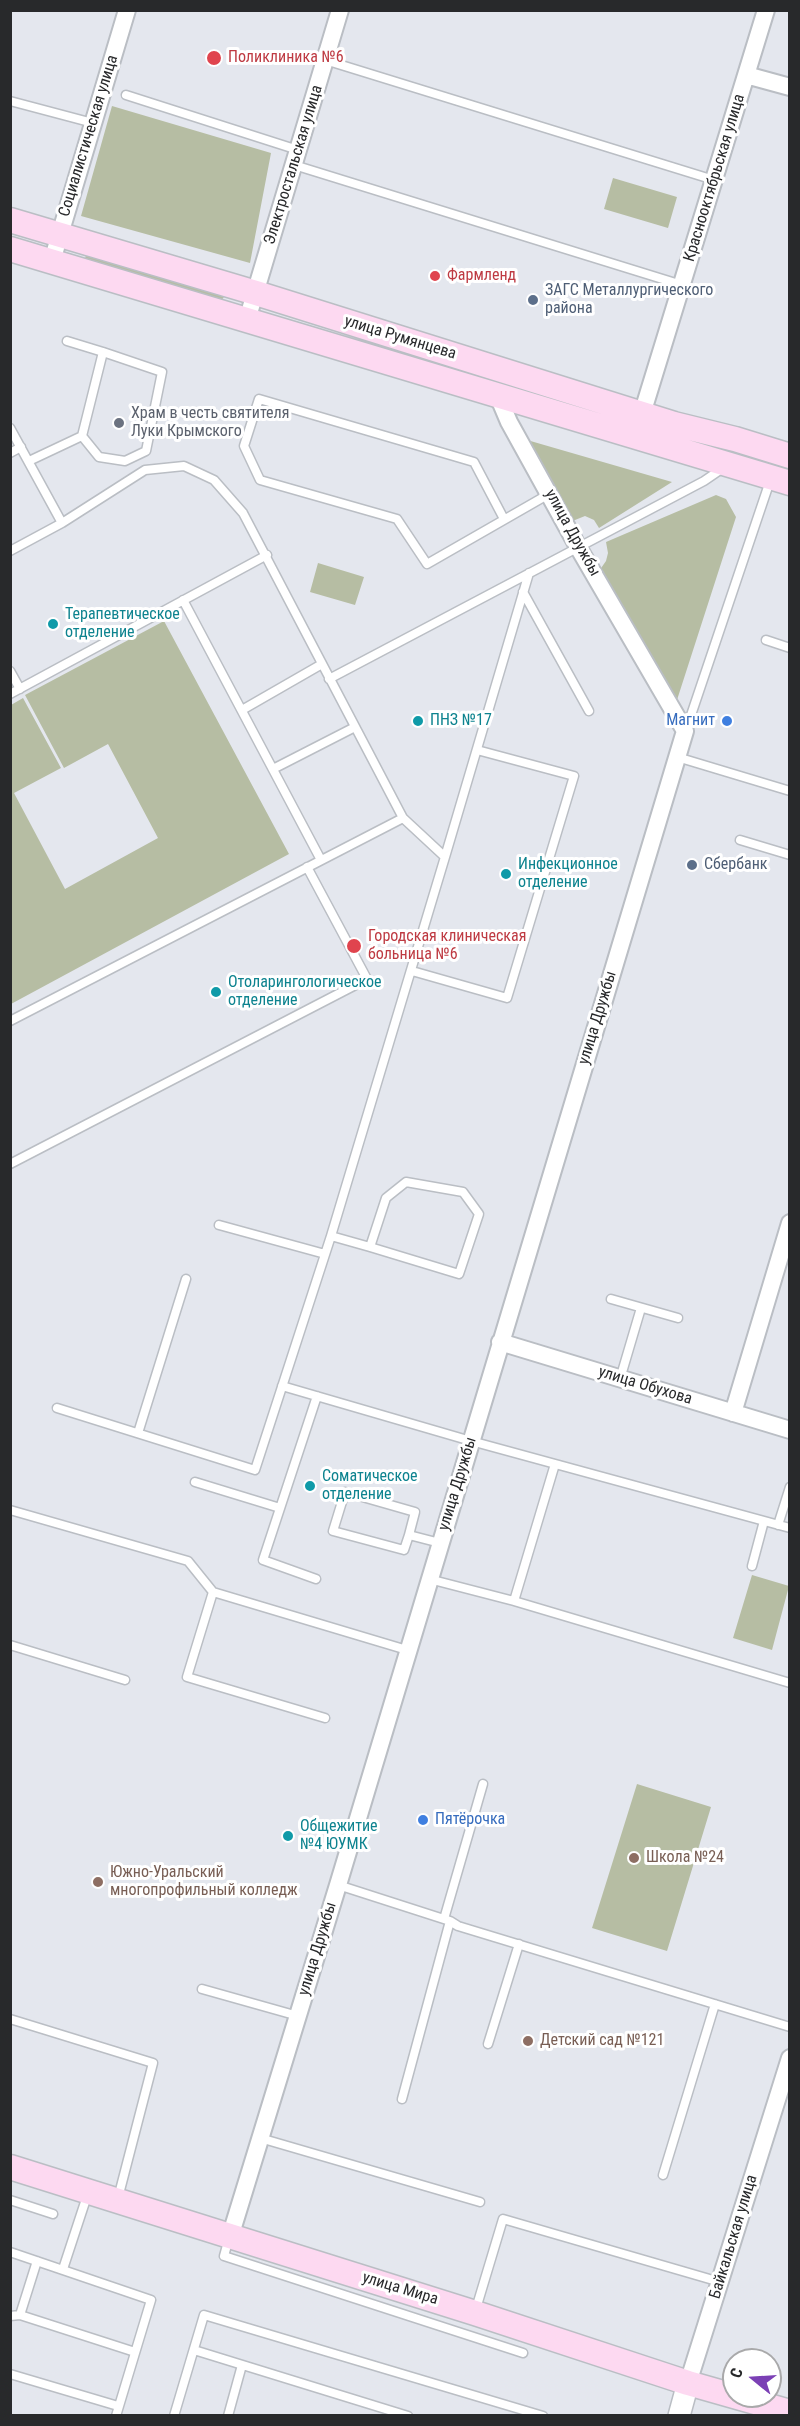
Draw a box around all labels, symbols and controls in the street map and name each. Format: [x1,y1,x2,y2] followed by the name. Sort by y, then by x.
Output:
[228,48,344,68] place label: Поликлиника №6
[205,49,223,67] marker: Поликлиника №6
[55,53,123,219] street label: Социалистическая улица
[261,83,327,247] street label: Электростальская улица
[680,92,750,264] street label: Краснооктябрьская улица
[447,266,516,286] place label: Фармленд
[428,269,442,283] marker: Фармленд
[545,281,713,319] place label: ЗАГС Металлургического района
[526,293,540,307] marker: ЗАГС Металлургического района
[342,312,458,364] street label: улица Румянцева
[131,404,289,442] place label: Храм в честь святителя Луки Крымского
[112,416,126,430] marker: Храм в честь святителя Луки Крымского
[540,486,604,580] street label: улица Дружбы
[65,605,180,643] place label: Терапевтическое отделение
[46,617,60,631] marker: Терапевтическое отделение
[430,711,492,731] place label: ПНЗ №17
[666,711,715,731] place label: Магнит
[411,714,425,728] marker: ПНЗ №17
[720,714,734,728] marker: Магнит
[518,855,618,893] place label: Инфекционное отделение
[704,855,767,875] place label: Сбербанк
[685,858,699,872] marker: Сбербанк
[499,867,513,881] marker: Инфекционное отделение
[368,927,526,965] place label: Городская клиническая больница №6
[345,937,363,955] marker: Городская клиническая больница №6
[575,969,621,1067] street label: улица Дружбы
[228,973,382,1011] place label: Отоларингологическое отделение
[209,985,223,999] marker: Отоларингологическое отделение
[596,1363,694,1409] street label: улица Обухова
[435,1435,481,1533] street label: улица Дружбы
[322,1467,418,1505] place label: Соматическое отделение
[303,1479,317,1493] marker: Соматическое отделение
[435,1810,505,1830] place label: Пятёрочка
[416,1813,430,1827] marker: Пятёрочка
[300,1817,378,1855] place label: Общежитие №4 ЮУМК
[281,1829,295,1843] marker: Общежитие №4 ЮУМК
[646,1848,724,1868] place label: Школа №24
[627,1851,641,1865] marker: Школа №24
[110,1863,298,1901] place label: Южно-Уральский многопрофильный колледж
[91,1875,105,1889] marker: Южно-Уральский многопрофильный колледж
[295,1900,341,1998] street label: улица Дружбы
[540,2031,664,2051] place label: Детский сад №121
[521,2034,535,2048] marker: Детский сад №121
[706,2173,762,2301] street label: Байкальская улица
[360,2268,440,2310] street label: улица Мира
[722,2348,782,2408] north arrow
[726,2366,747,2380] text: С

